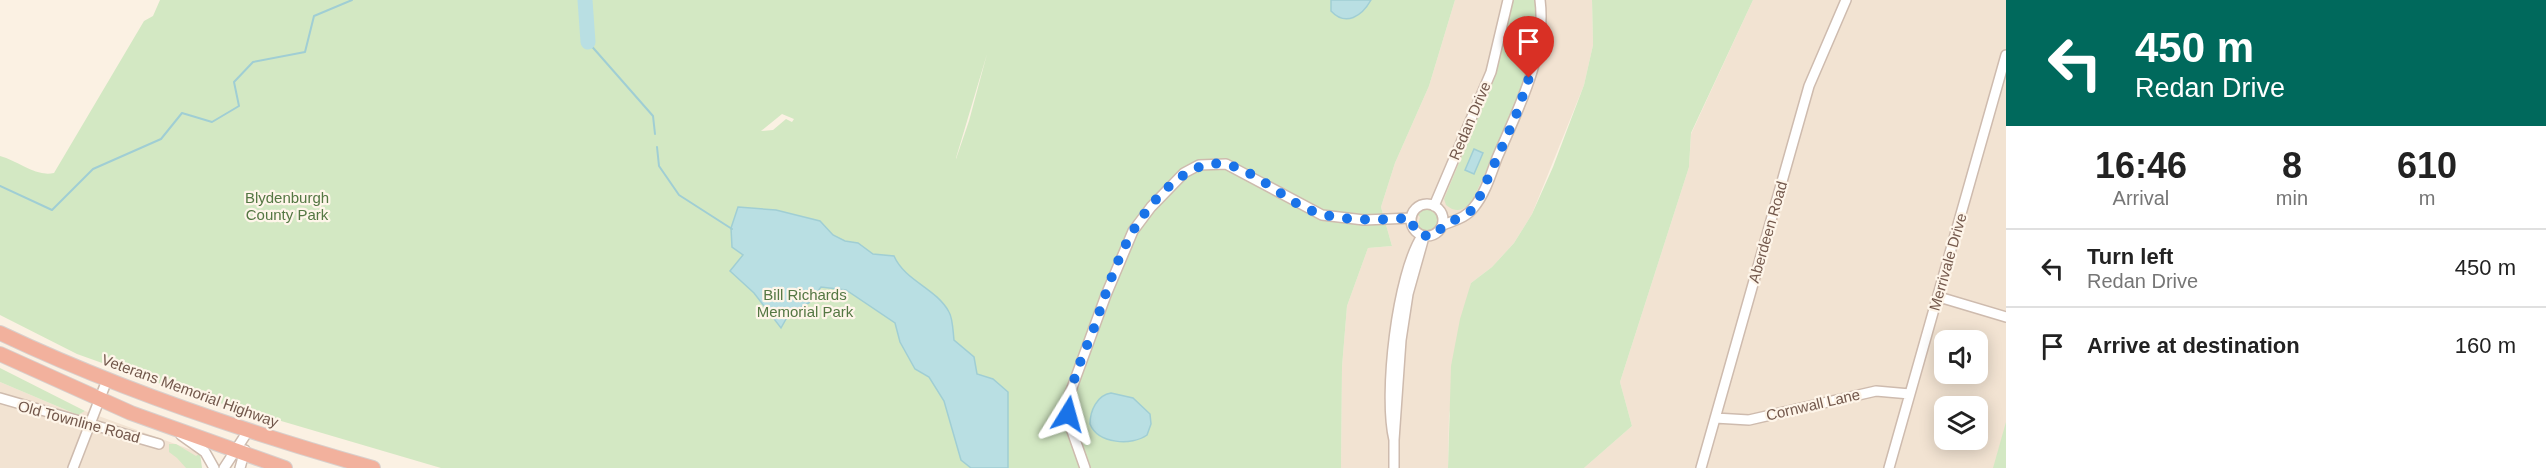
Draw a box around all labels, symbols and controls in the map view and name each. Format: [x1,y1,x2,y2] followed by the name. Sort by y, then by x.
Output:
[1503,16,1554,78] pin
[2036,24,2114,102] icon: left
[2135,24,2254,71] text: 450 m
[1512,25,1545,58] icon: arrive
[2135,73,2285,103] text: Redan Drive
[1445,79,1494,162] street label: Redan Drive
[2095,145,2187,186] text: 16:46
[2282,145,2302,186] text: 8
[2397,145,2457,186] text: 610
[1745,179,1790,285] street label: Aberdeen Road
[2113,187,2169,209] text: Arrival
[2276,187,2308,209] text: min
[2419,187,2435,209] text: m
[245,189,329,223] park label: Blydenburgh County Park
[1925,211,1970,313] street label: Merrivale Drive
[2087,244,2173,269] text: Turn left
[2036,252,2069,285] icon: left
[2455,255,2516,280] text: 450 m
[2087,270,2198,292] text: Redan Drive
[757,286,854,320] park label: Bill Richards Memorial Park
[1934,330,1988,450] map controls
[1934,330,1988,384] button: sound
[2036,330,2069,363] icon: arrive
[2087,333,2300,358] text: Arrive at destination
[2455,333,2516,358] text: 160 m
[100,351,281,431] street label: Veterans Memorial Highway
[1036,382,1100,446] position arrow
[1764,385,1862,424] street label: Cornwall Lane
[1934,396,1988,450] button: layers
[16,397,142,446] street label: Old Townline Road

